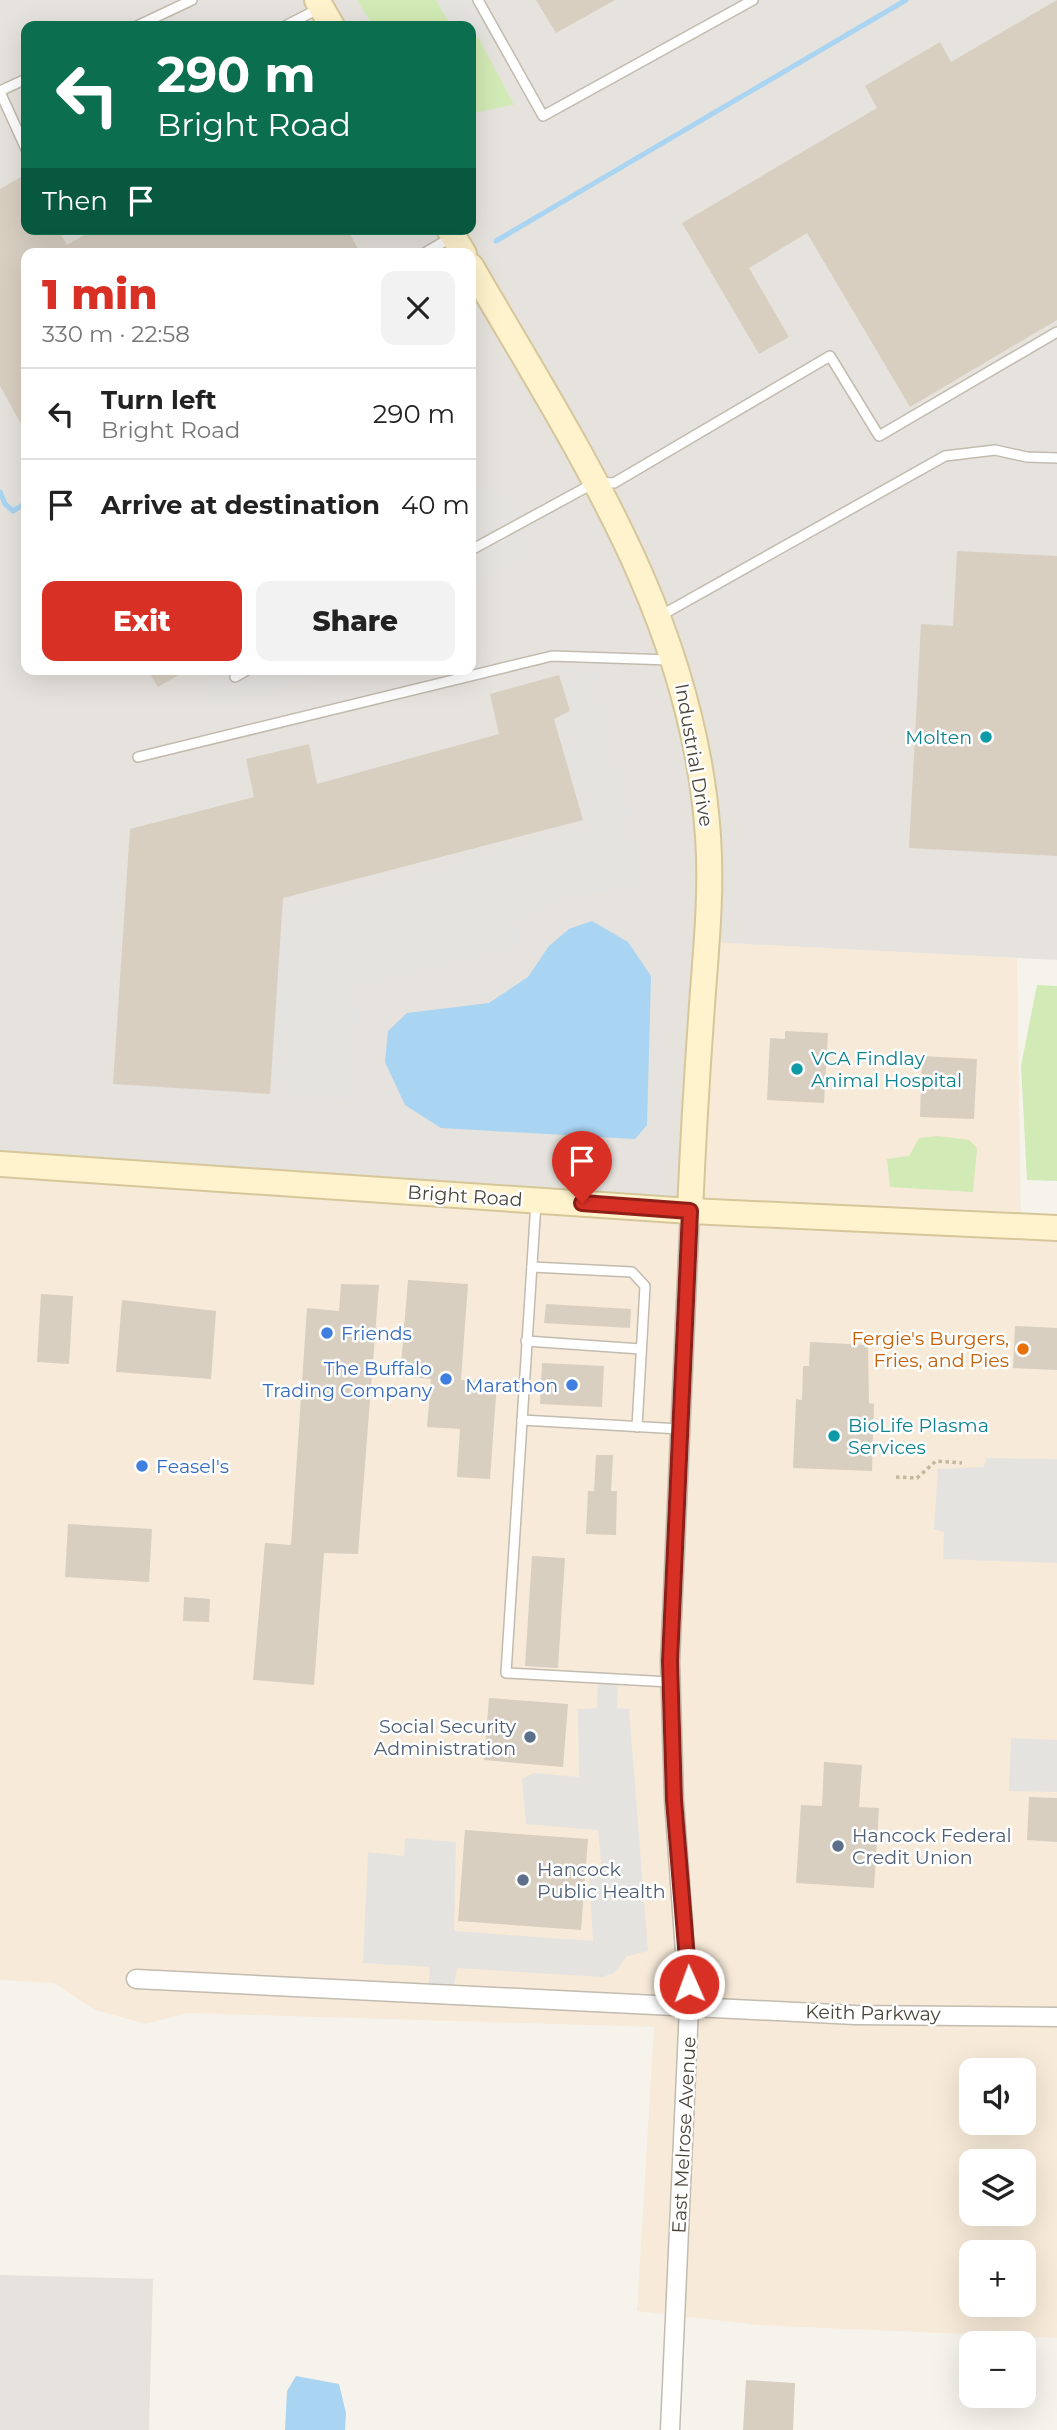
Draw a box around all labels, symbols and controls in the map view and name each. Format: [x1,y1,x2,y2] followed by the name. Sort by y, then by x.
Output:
[157,45,316,104] text: 290 m
[42,49,133,140] icon: left
[157,105,351,144] text: Bright Road
[122,182,160,220] icon: arrive
[42,185,108,217] text: Then
[42,268,158,320] text: 1 min
[381,271,455,345] button: close
[42,320,190,348] text: 330 m · 22:58
[101,384,217,416] text: Turn left
[42,395,80,433] icon: left
[373,398,455,430] text: 290 m
[101,416,240,444] text: Bright Road
[42,486,80,524] icon: arrive
[101,489,380,521] text: Arrive at destination
[401,489,470,521] text: 40 m
[42,581,242,661] button: Exit
[256,581,455,661] button: Share
[670,682,718,828] street label: Industrial Drive
[905,726,972,749] place label: Molten
[978,729,994,745] marker: Molten
[811,1047,962,1092] place label: VCA Findlay Animal Hospital
[789,1061,805,1077] marker: VCA Findlay Animal Hospital
[552,1131,612,1203] pin
[563,1142,601,1180] icon: arrive
[407,1181,523,1211] street label: Bright Road
[341,1322,412,1345] place label: Friends
[319,1325,335,1341] marker: Friends
[851,1327,1009,1372] place label: Fergie's Burgers, Fries, and Pies
[1015,1341,1031,1357] marker: Fergie's Burgers, Fries, and Pies
[263,1357,433,1402] place label: The Buffalo Trading Company
[438,1371,454,1387] marker: The Buffalo Trading Company
[465,1374,558,1397] place label: Marathon
[564,1377,580,1393] marker: Marathon
[848,1414,989,1459] place label: BioLife Plasma Services
[826,1428,842,1444] marker: BioLife Plasma Services
[156,1455,229,1478] place label: Feasel's
[134,1458,150,1474] marker: Feasel's
[374,1715,517,1760] place label: Social Security Administration
[522,1729,538,1745] marker: Social Security Administration
[852,1824,1012,1869] place label: Hancock Federal Credit Union
[830,1838,846,1854] marker: Hancock Federal Credit Union
[537,1858,666,1903] place label: Hancock Public Health
[515,1872,531,1888] marker: Hancock Public Health
[652,1947,726,2021] position arrow
[805,2000,942,2026] street label: Keith Parkway
[667,2036,701,2234] street label: East Melrose Avenue
[959,2058,1036,2408] map controls
[959,2058,1036,2135] button: sound
[959,2149,1036,2226] button: layers
[959,2240,1036,2317] button: +
[959,2331,1036,2408] button: −

